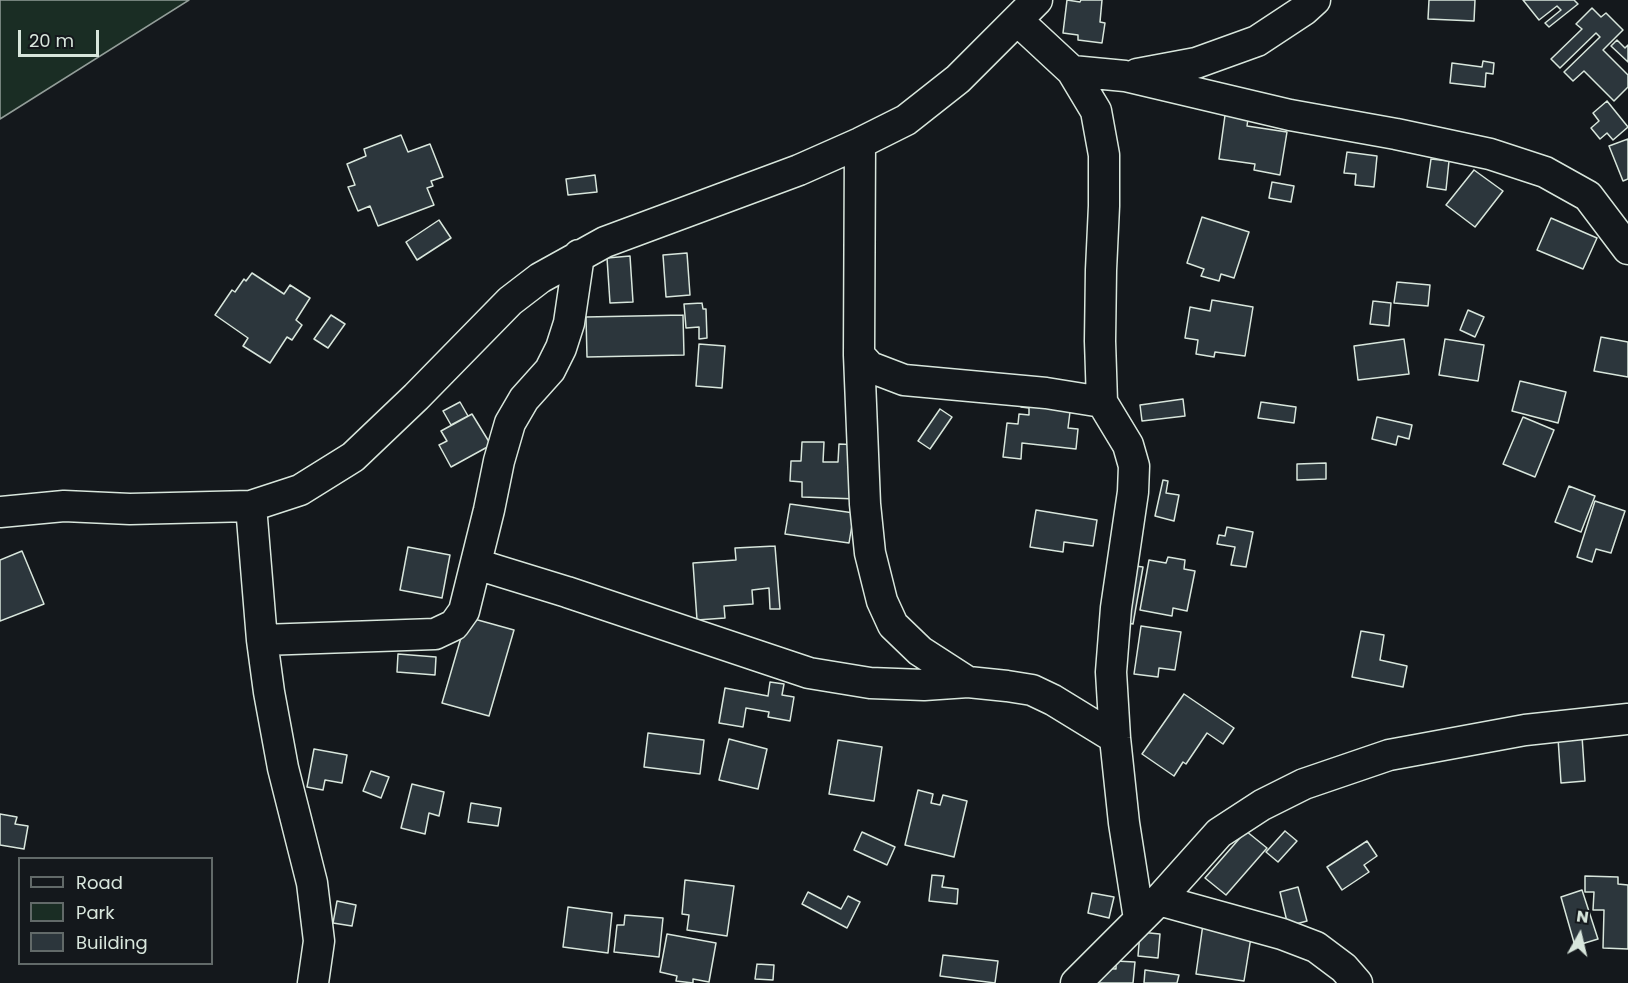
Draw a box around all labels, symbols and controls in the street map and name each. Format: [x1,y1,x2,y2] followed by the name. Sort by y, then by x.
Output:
[21,18,102,56] scale bar
[29,28,74,53] text: 20 m
[18,857,213,965] legend
[76,870,123,895] text: Road
[76,900,115,925] text: Park
[1575,904,1590,929] text: N
[1550,905,1610,965] north arrow
[76,930,148,955] text: Building

